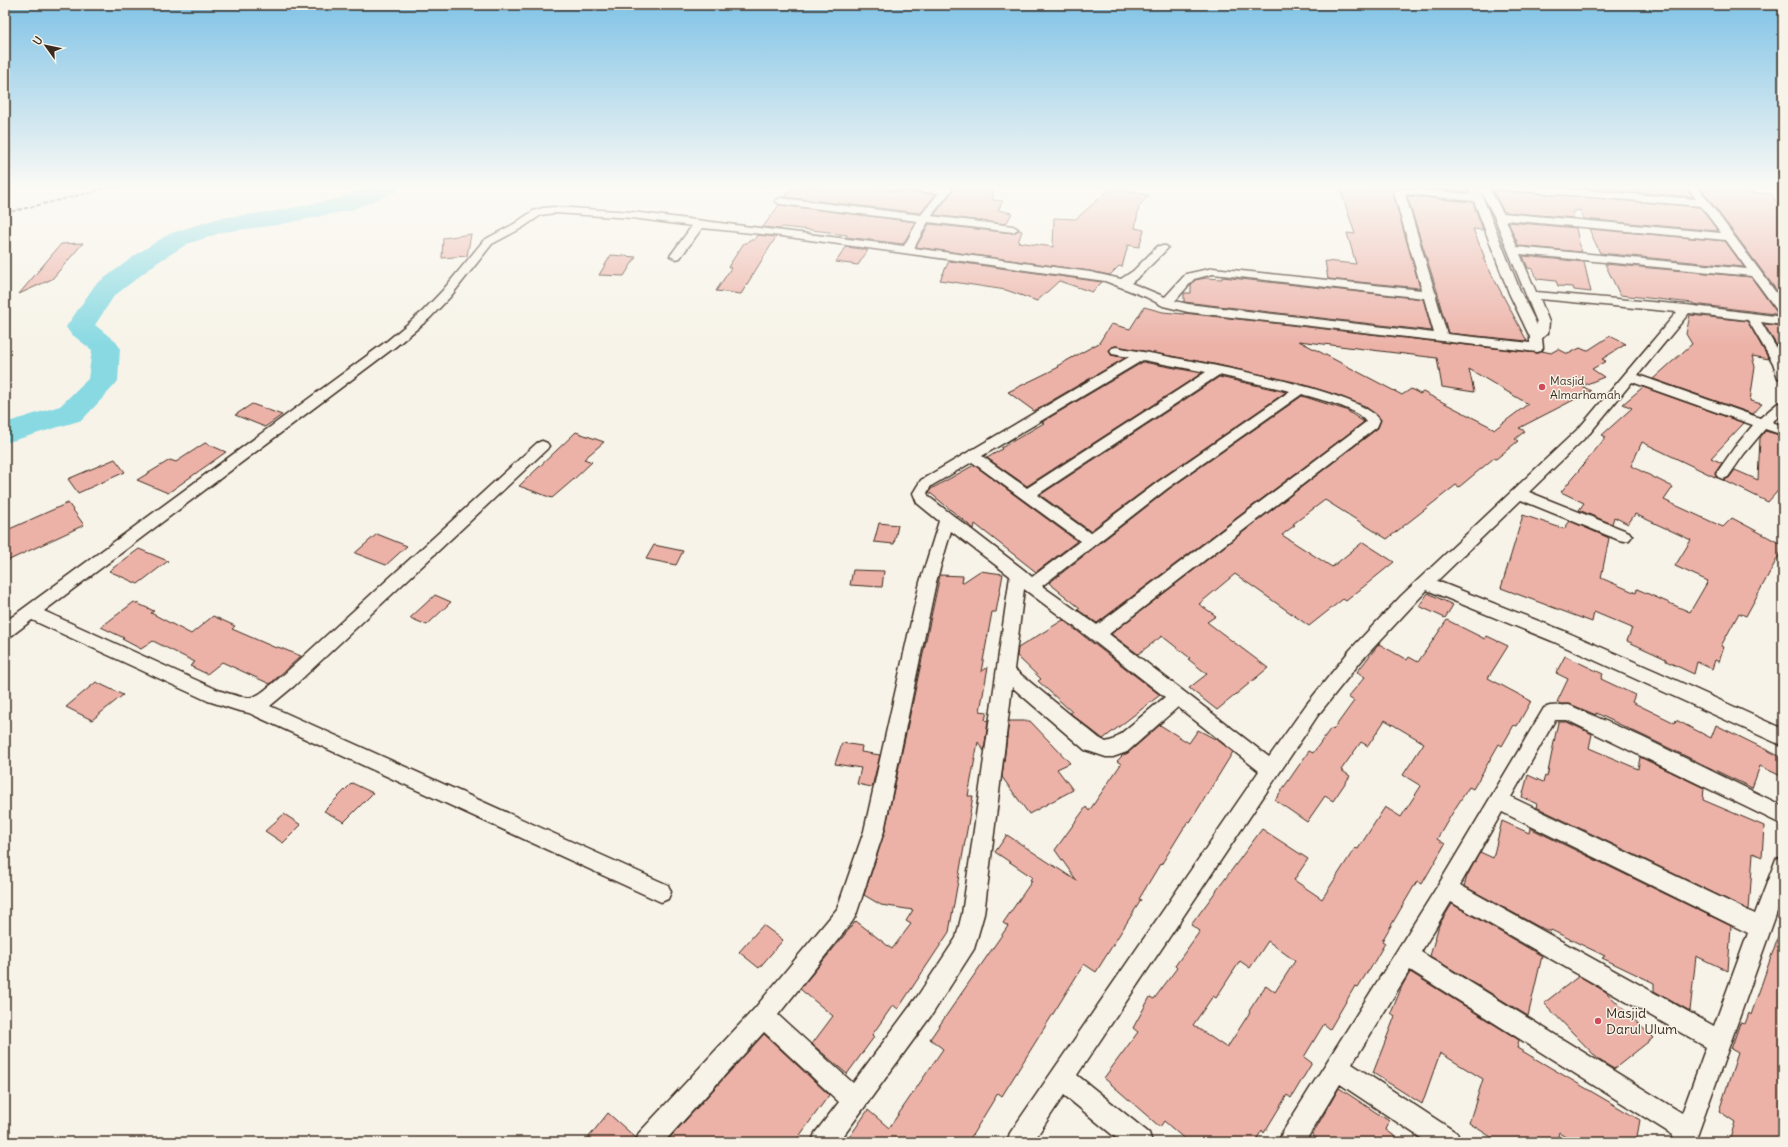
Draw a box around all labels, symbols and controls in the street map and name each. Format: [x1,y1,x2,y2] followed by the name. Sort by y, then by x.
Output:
[26,26,66,66] north arrow
[30,34,46,48] text: U
[1550,373,1621,402] place label: Masjid Almarhamah
[1537,382,1547,392] marker: Masjid Almarhamah
[1606,1004,1677,1038] place label: Masjid Darul Ulum
[1593,1016,1603,1026] marker: Masjid Darul Ulum

